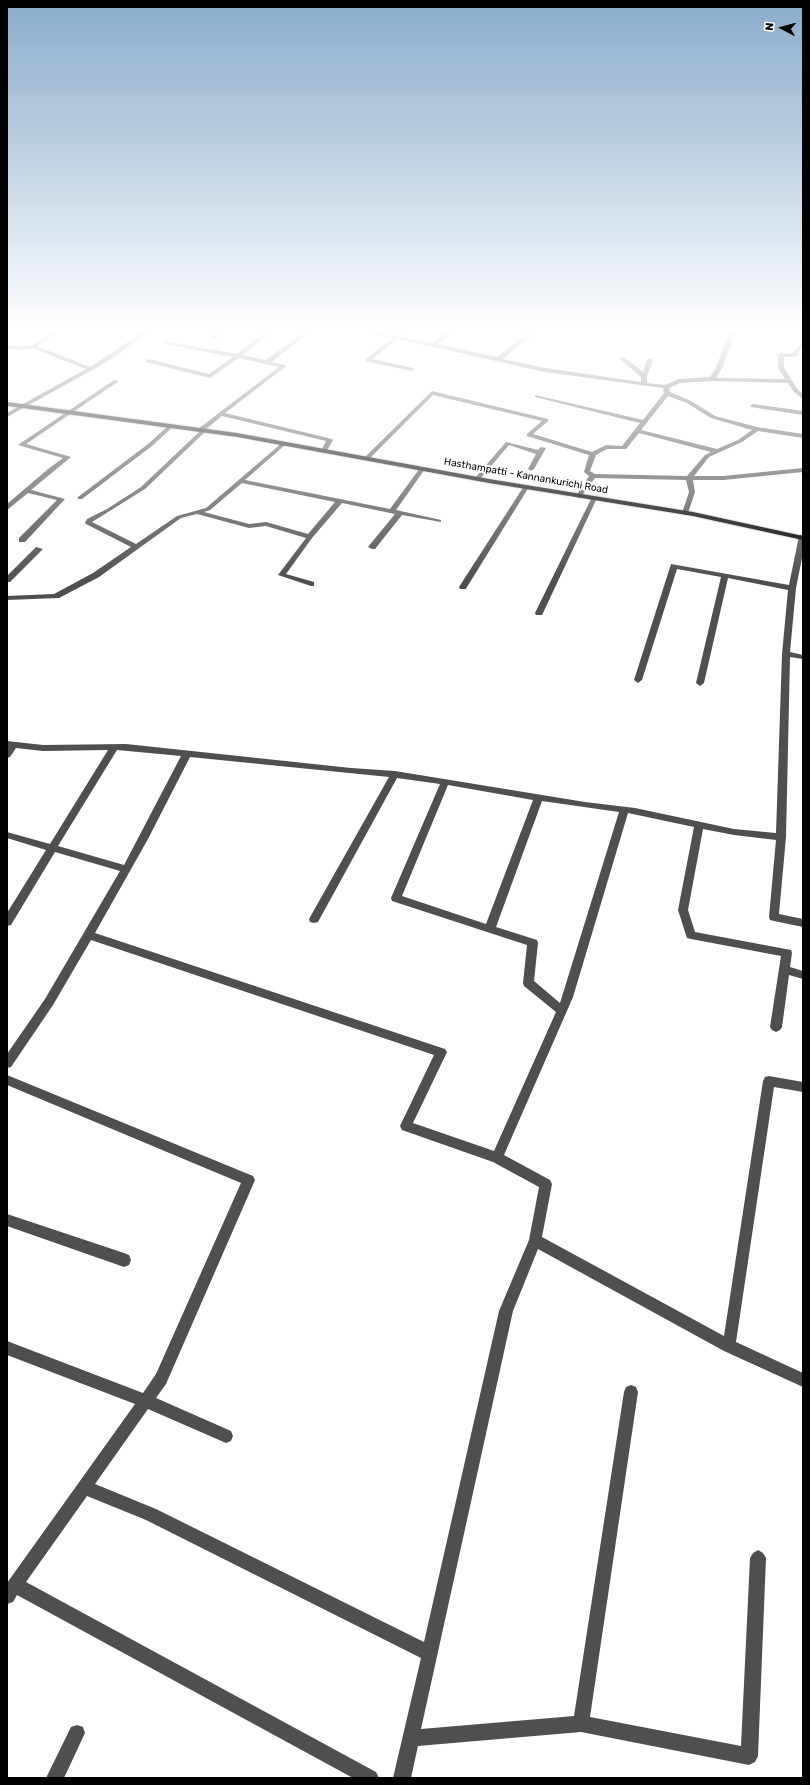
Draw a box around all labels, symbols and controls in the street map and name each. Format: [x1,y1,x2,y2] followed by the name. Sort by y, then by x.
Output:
[762,8,802,48] north arrow
[763,22,776,31] text: N
[443,456,609,496] street label: Hasthampatti - Kannankurichi Road

